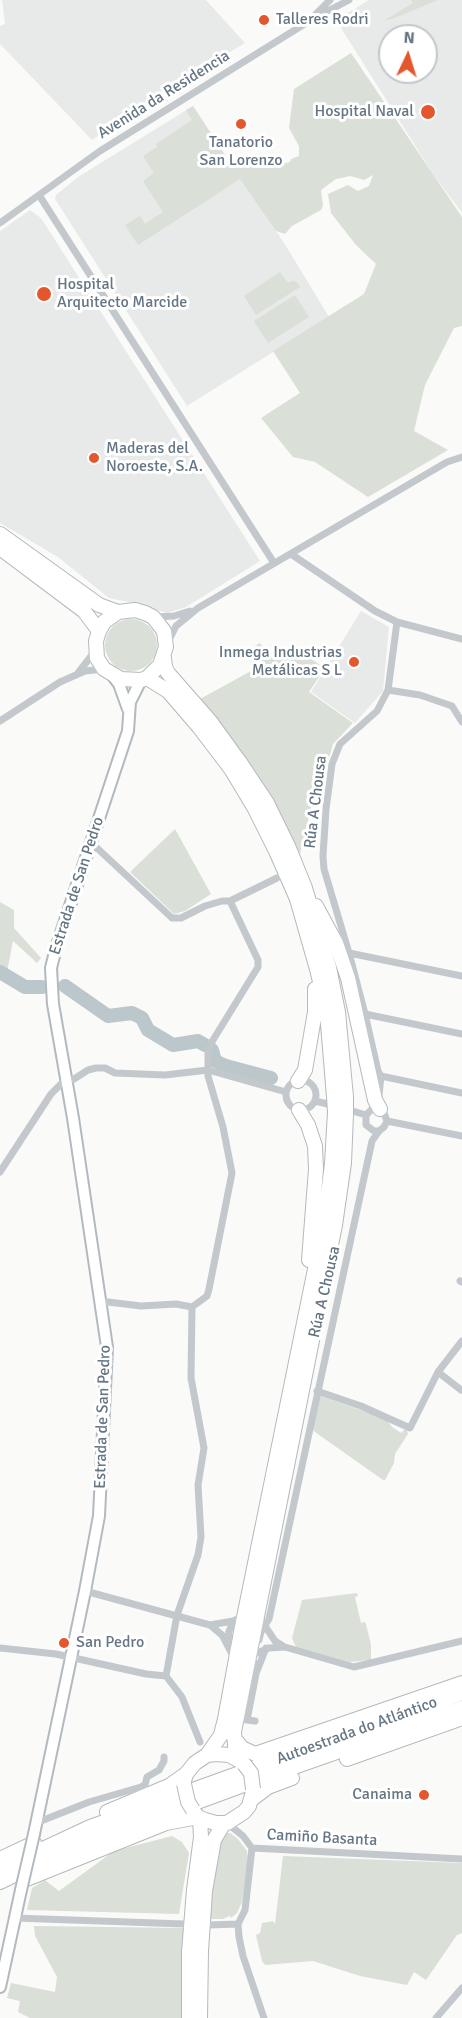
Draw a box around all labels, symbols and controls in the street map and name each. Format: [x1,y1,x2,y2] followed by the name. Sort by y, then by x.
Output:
[276,10,369,30] place label: Talleres Rodri
[257,13,271,27] marker: Talleres Rodri
[378,24,438,84] north arrow
[403,28,415,48] text: N
[94,47,234,143] street label: Avenida da Residencia
[314,102,414,122] place label: Hospital Naval
[419,103,437,121] marker: Hospital Naval
[234,117,248,131] marker: Tanatorio San Lorenzo
[199,133,283,171] place label: Tanatorio San Lorenzo
[57,275,187,313] place label: Hospital Arquitecto Marcide
[35,285,53,303] marker: Hospital Arquitecto Marcide
[106,439,203,477] place label: Maderas del Noroeste, S.A.
[87,451,101,465] marker: Maderas del Noroeste, S.A.
[219,643,342,681] place label: Inmega Industrias Metálicas S L
[347,655,361,669] marker: Inmega Industrias Metálicas S L
[301,754,331,850] street label: Rúa A Chousa
[46,815,108,957] street label: Estrada de San Pedro
[305,1244,345,1340] street label: Rúa A Chousa
[91,1345,115,1489] street label: Estrada de San Pedro
[76,1633,144,1653] place label: San Pedro
[57,1636,71,1650] marker: San Pedro
[274,1693,440,1769] street label: Autoestrada do Atlántico
[352,1785,412,1805] place label: Canaima
[417,1788,431,1802] marker: Canaima
[266,1826,378,1850] street label: Camiño Basanta

